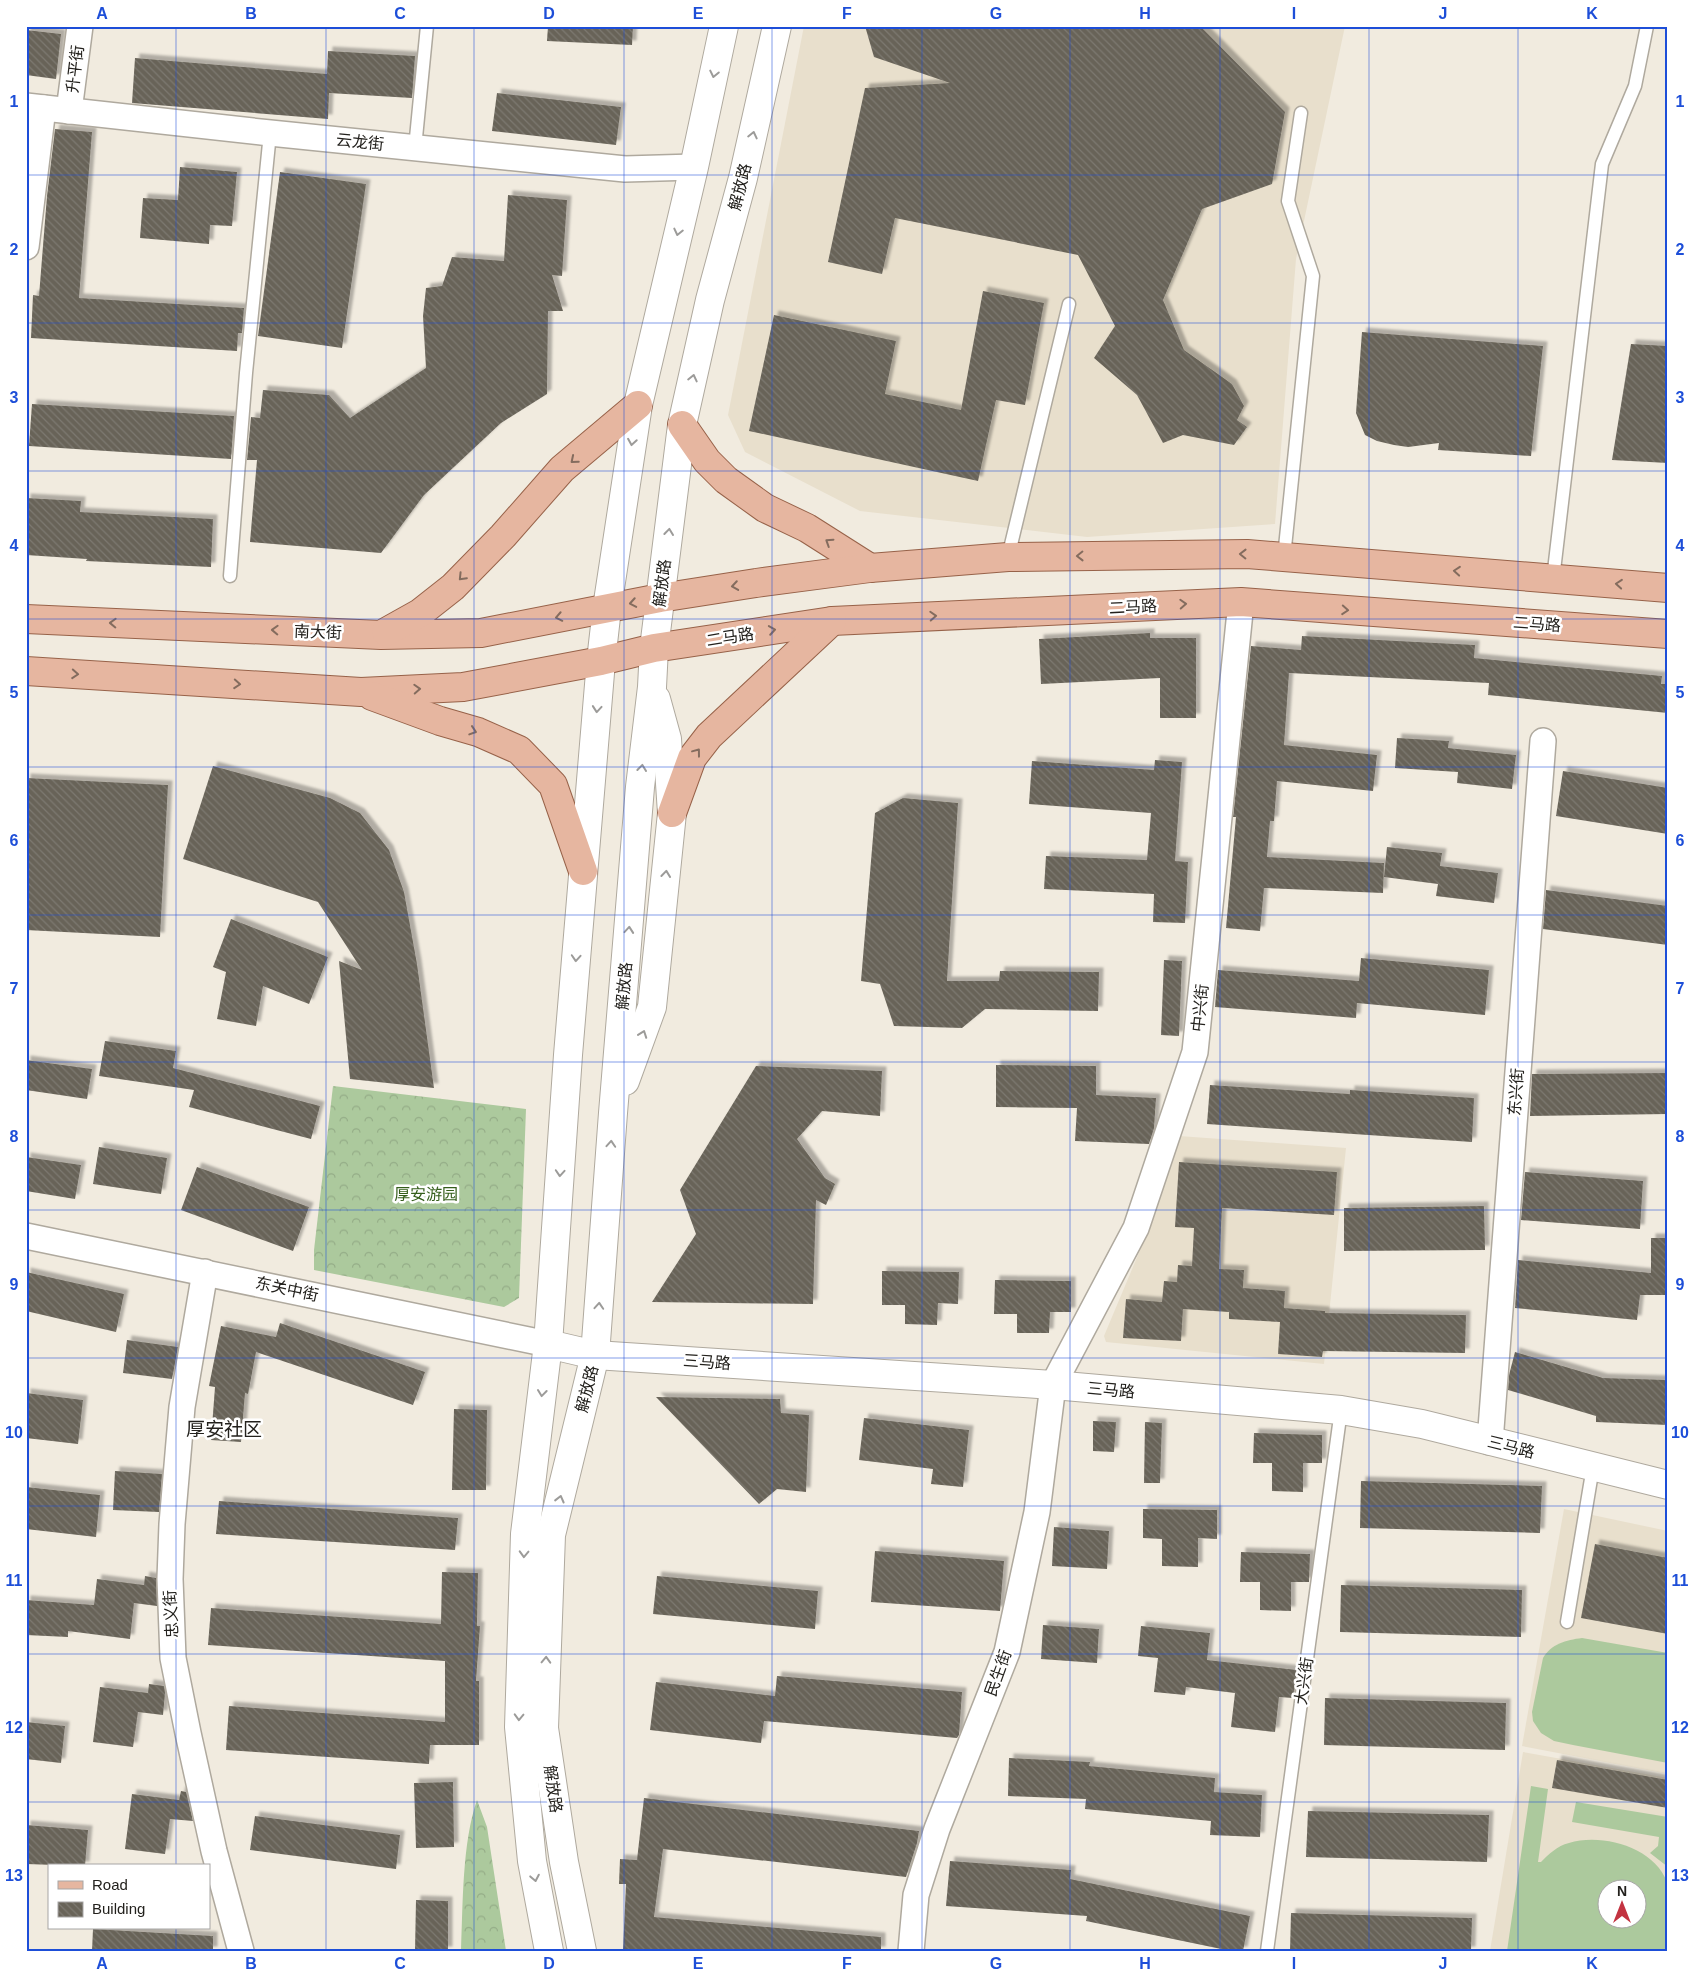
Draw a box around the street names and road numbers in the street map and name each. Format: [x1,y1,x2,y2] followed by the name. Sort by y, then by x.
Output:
[64,44,86,94] street label: 升平街
[335,131,385,153] street label: 云龙街
[726,162,754,212] street label: 解放路
[651,558,673,608] street label: 解放路
[1109,597,1157,617] street label: 二马路
[1512,614,1562,634] street label: 二马路
[294,623,342,641] street label: 南大街
[705,625,755,649] street label: 二马路
[613,961,635,1011] street label: 解放路
[1189,983,1211,1033] street label: 中兴街
[1506,1067,1526,1117] street label: 东兴街
[254,1274,320,1304] street label: 东关中街
[682,1352,732,1372] street label: 三马路
[573,1364,601,1414] street label: 解放路
[1086,1379,1136,1401] street label: 三马路
[1486,1433,1536,1461] street label: 三马路
[161,1590,181,1638] street label: 忠义街
[982,1648,1014,1698] street label: 民生街
[1292,1656,1316,1706] street label: 大兴街
[541,1764,565,1814] street label: 解放路

